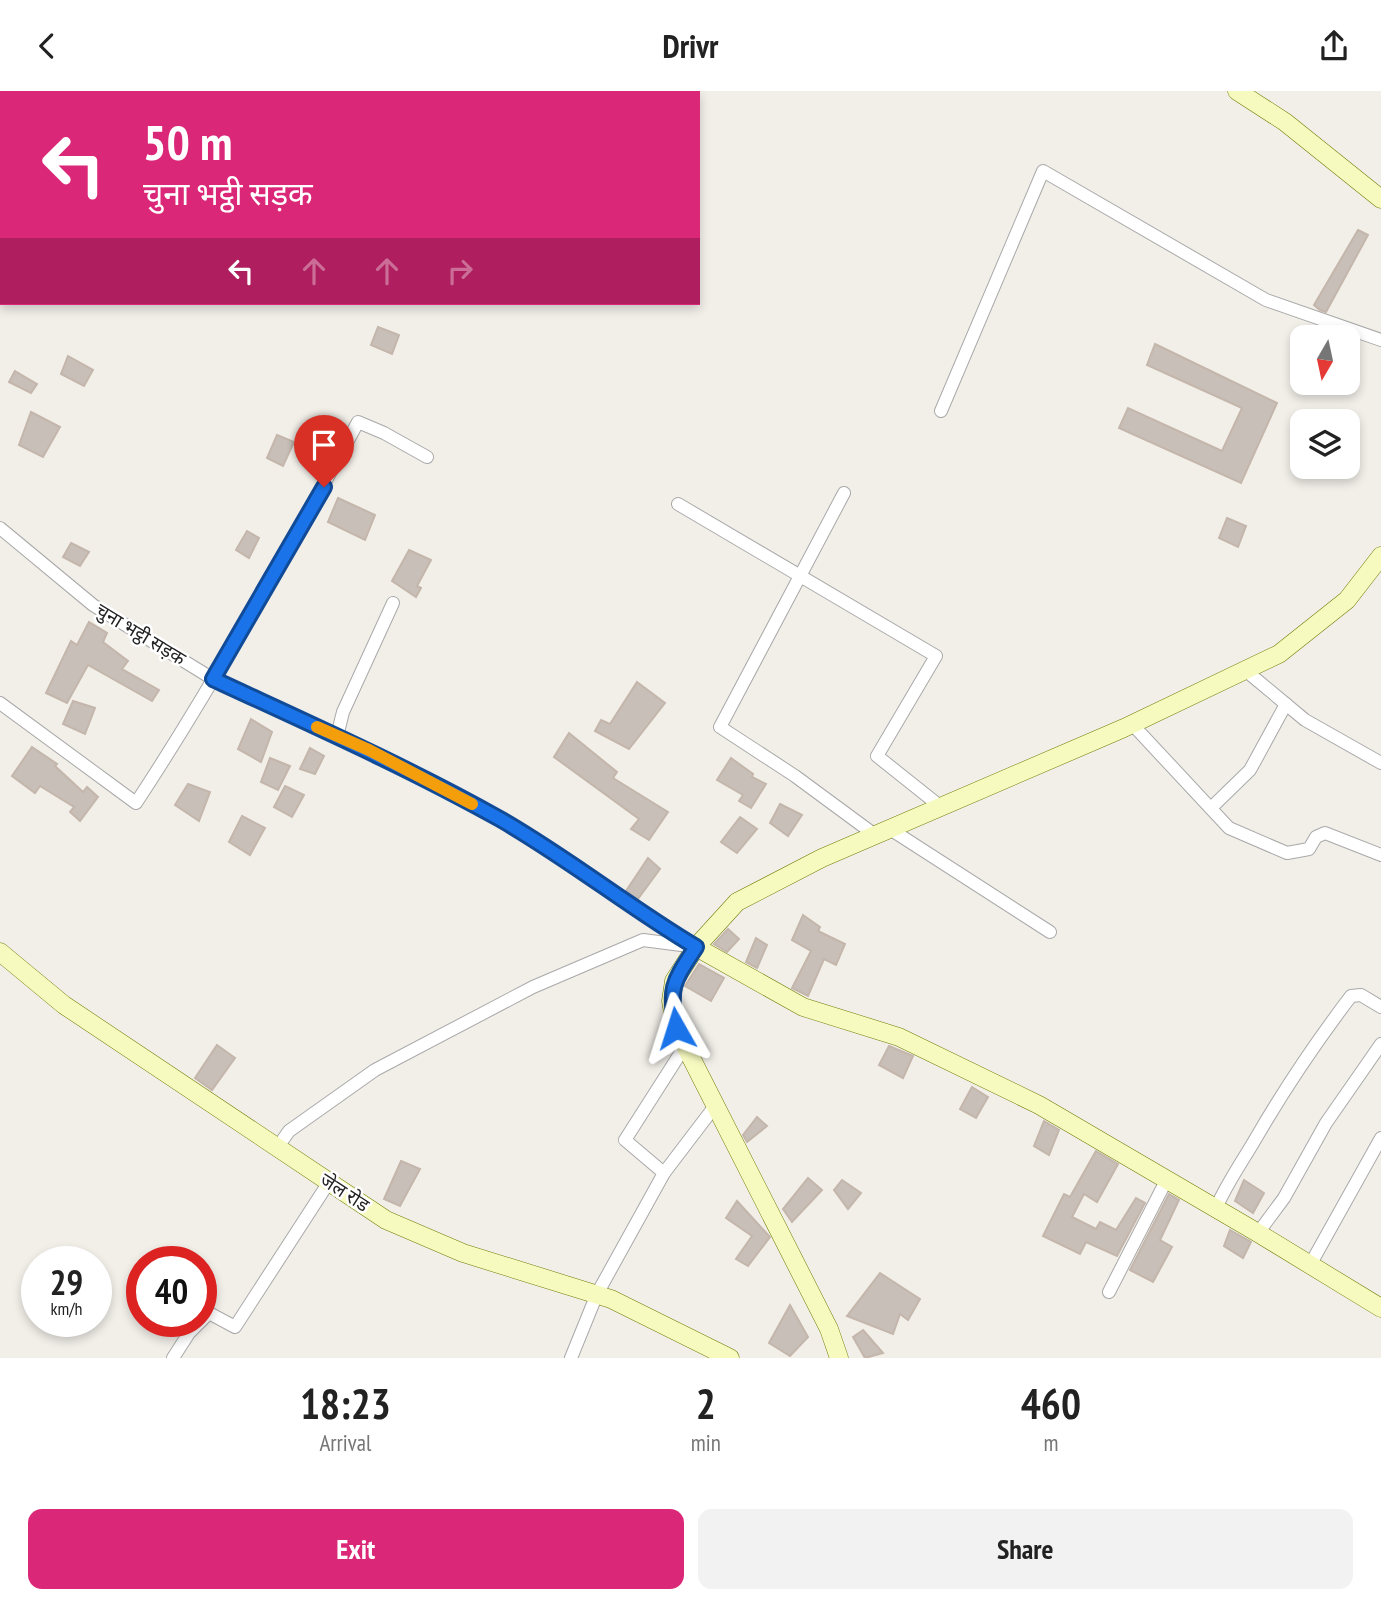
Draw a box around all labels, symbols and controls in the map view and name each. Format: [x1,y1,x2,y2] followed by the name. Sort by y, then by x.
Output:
[663,25,718,67] text: Drivr
[28,27,66,65] icon: back
[1315,27,1353,65] icon: share
[143,110,232,174] text: 50 m
[28,119,119,210] icon: left
[143,172,313,214] text: चुना भट्ठी सड़क
[222,252,260,290] icon: left
[295,252,333,290] icon: ahead
[368,252,406,290] icon: ahead
[441,252,479,290] icon: right
[1290,325,1360,395] north arrow
[1290,325,1360,479] map controls
[1290,409,1360,479] button: layers
[294,415,354,487] pin
[305,426,343,464] icon: arrive
[91,598,191,671] street label: चुना भट्ठी सड़क
[639,991,713,1065] position arrow
[316,1167,375,1217] street label: जेल रोड
[126,1246,217,1337] speed limit sign: 40
[50,1259,83,1305] text: 29
[51,1297,82,1320] text: km/h
[300,1376,391,1431] text: 18:23
[696,1376,716,1431] text: 2
[1021,1376,1081,1431] text: 460
[319,1428,371,1457] text: Arrival
[691,1428,721,1457] text: min
[1043,1428,1058,1457] text: m
[28,1509,684,1589] button: Exit
[698,1509,1353,1589] button: Share

